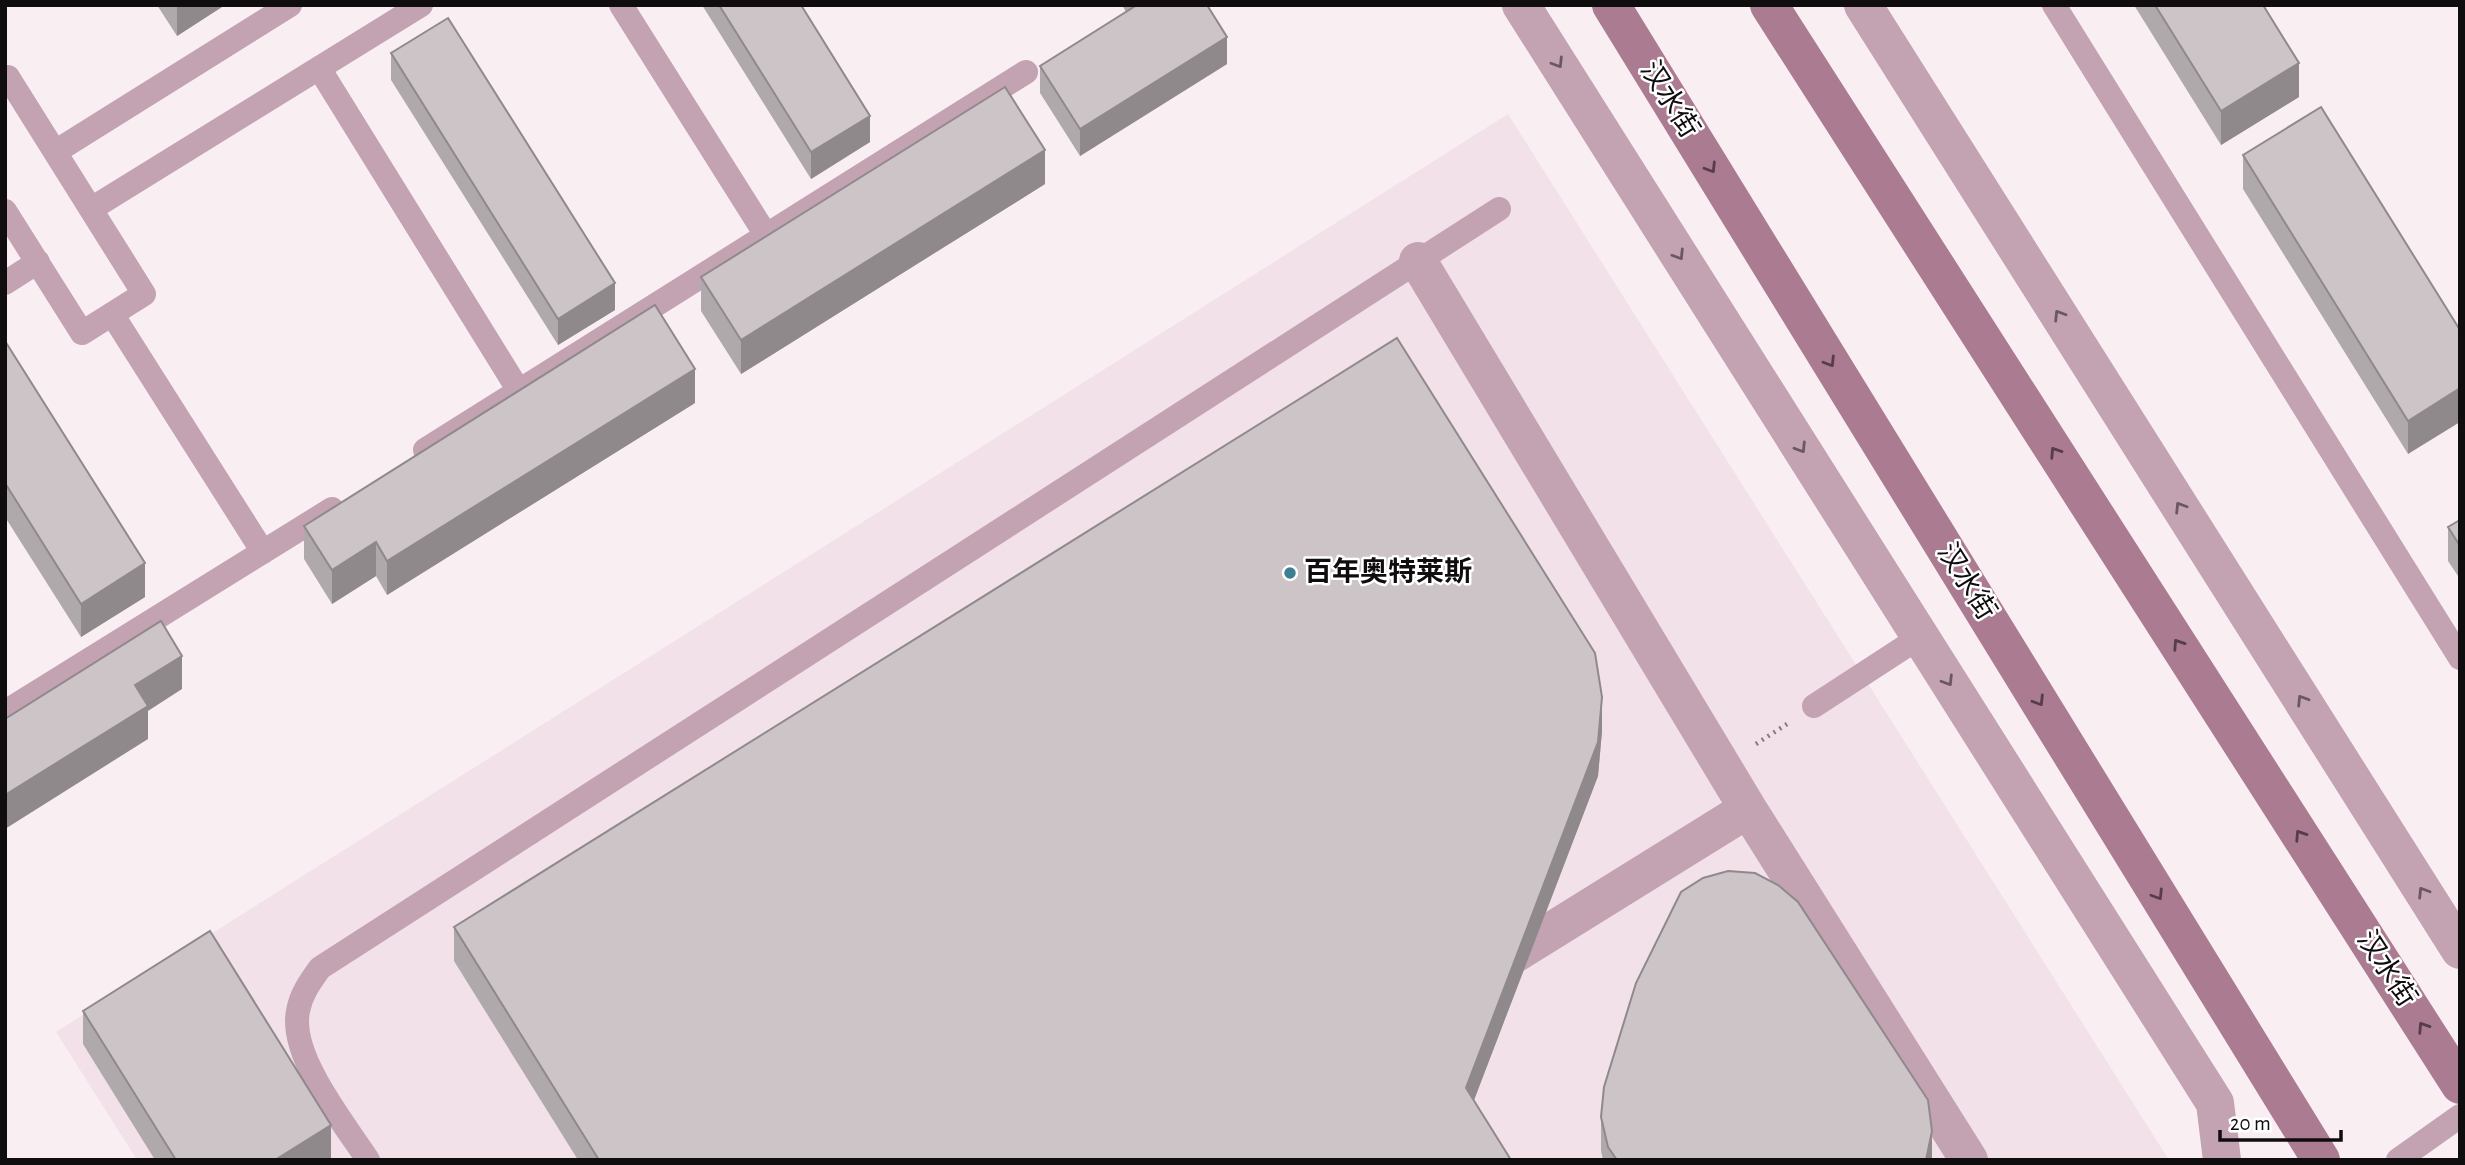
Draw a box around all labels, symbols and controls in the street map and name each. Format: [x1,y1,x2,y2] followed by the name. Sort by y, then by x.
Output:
[1549,55,1562,68] one-way arrow
[1635,56,1705,143] street label: 汉水街
[1703,160,1716,173] one-way arrow
[1671,248,1684,261] one-way arrow
[2054,309,2067,322] one-way arrow
[1822,354,1835,367] one-way arrow
[1792,440,1805,453] one-way arrow
[2050,447,2063,460] one-way arrow
[2176,502,2189,515] one-way arrow
[1932,538,2002,625] street label: 汉水街
[1304,556,1472,587] place label: 百年奥特莱斯
[1282,565,1298,581] marker: 百年奥特莱斯
[2173,639,2186,652] one-way arrow
[1940,674,1953,687] one-way arrow
[2031,694,2044,707] one-way arrow
[2297,694,2310,707] one-way arrow
[2296,830,2309,843] one-way arrow
[2419,886,2432,899] one-way arrow
[2150,888,2163,901] one-way arrow
[2351,925,2422,1012] street label: 汉水街
[2419,1022,2431,1035] one-way arrow
[2220,1098,2341,1142] scale bar
[2230,1113,2271,1134] text: 20 m

